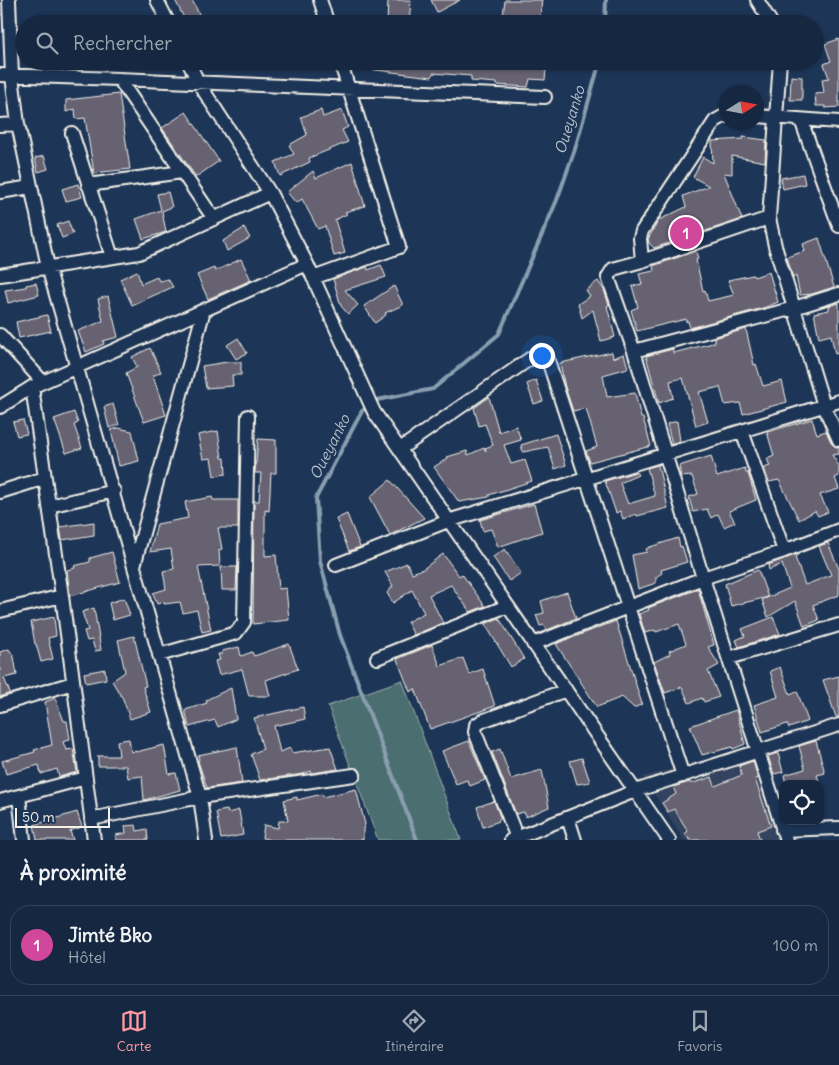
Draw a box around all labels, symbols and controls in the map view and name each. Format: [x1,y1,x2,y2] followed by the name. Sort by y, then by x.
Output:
[15,15,824,70] search box
[33,29,61,57] icon: search
[73,31,172,55] text: Rechercher
[550,82,589,156] water label: Oueyanko
[719,85,764,130] north arrow
[670,214,702,252] pin: 1
[529,343,555,369] your location
[305,410,355,482] water label: Oueyanko
[779,780,824,825] map controls
[779,780,824,825] button: locate
[15,805,110,828] scale bar
[22,808,55,826] text: 50 m
[20,859,127,886] text: À proximité
[68,923,152,947] text: Jimté Bko
[34,935,40,955] text: 1
[773,935,818,955] text: 100 m
[68,947,106,967] text: Hôtel
[117,1007,152,1055] tab: Carte
[385,1007,444,1055] tab: Itinéraire
[677,1007,722,1055] tab: Favoris

